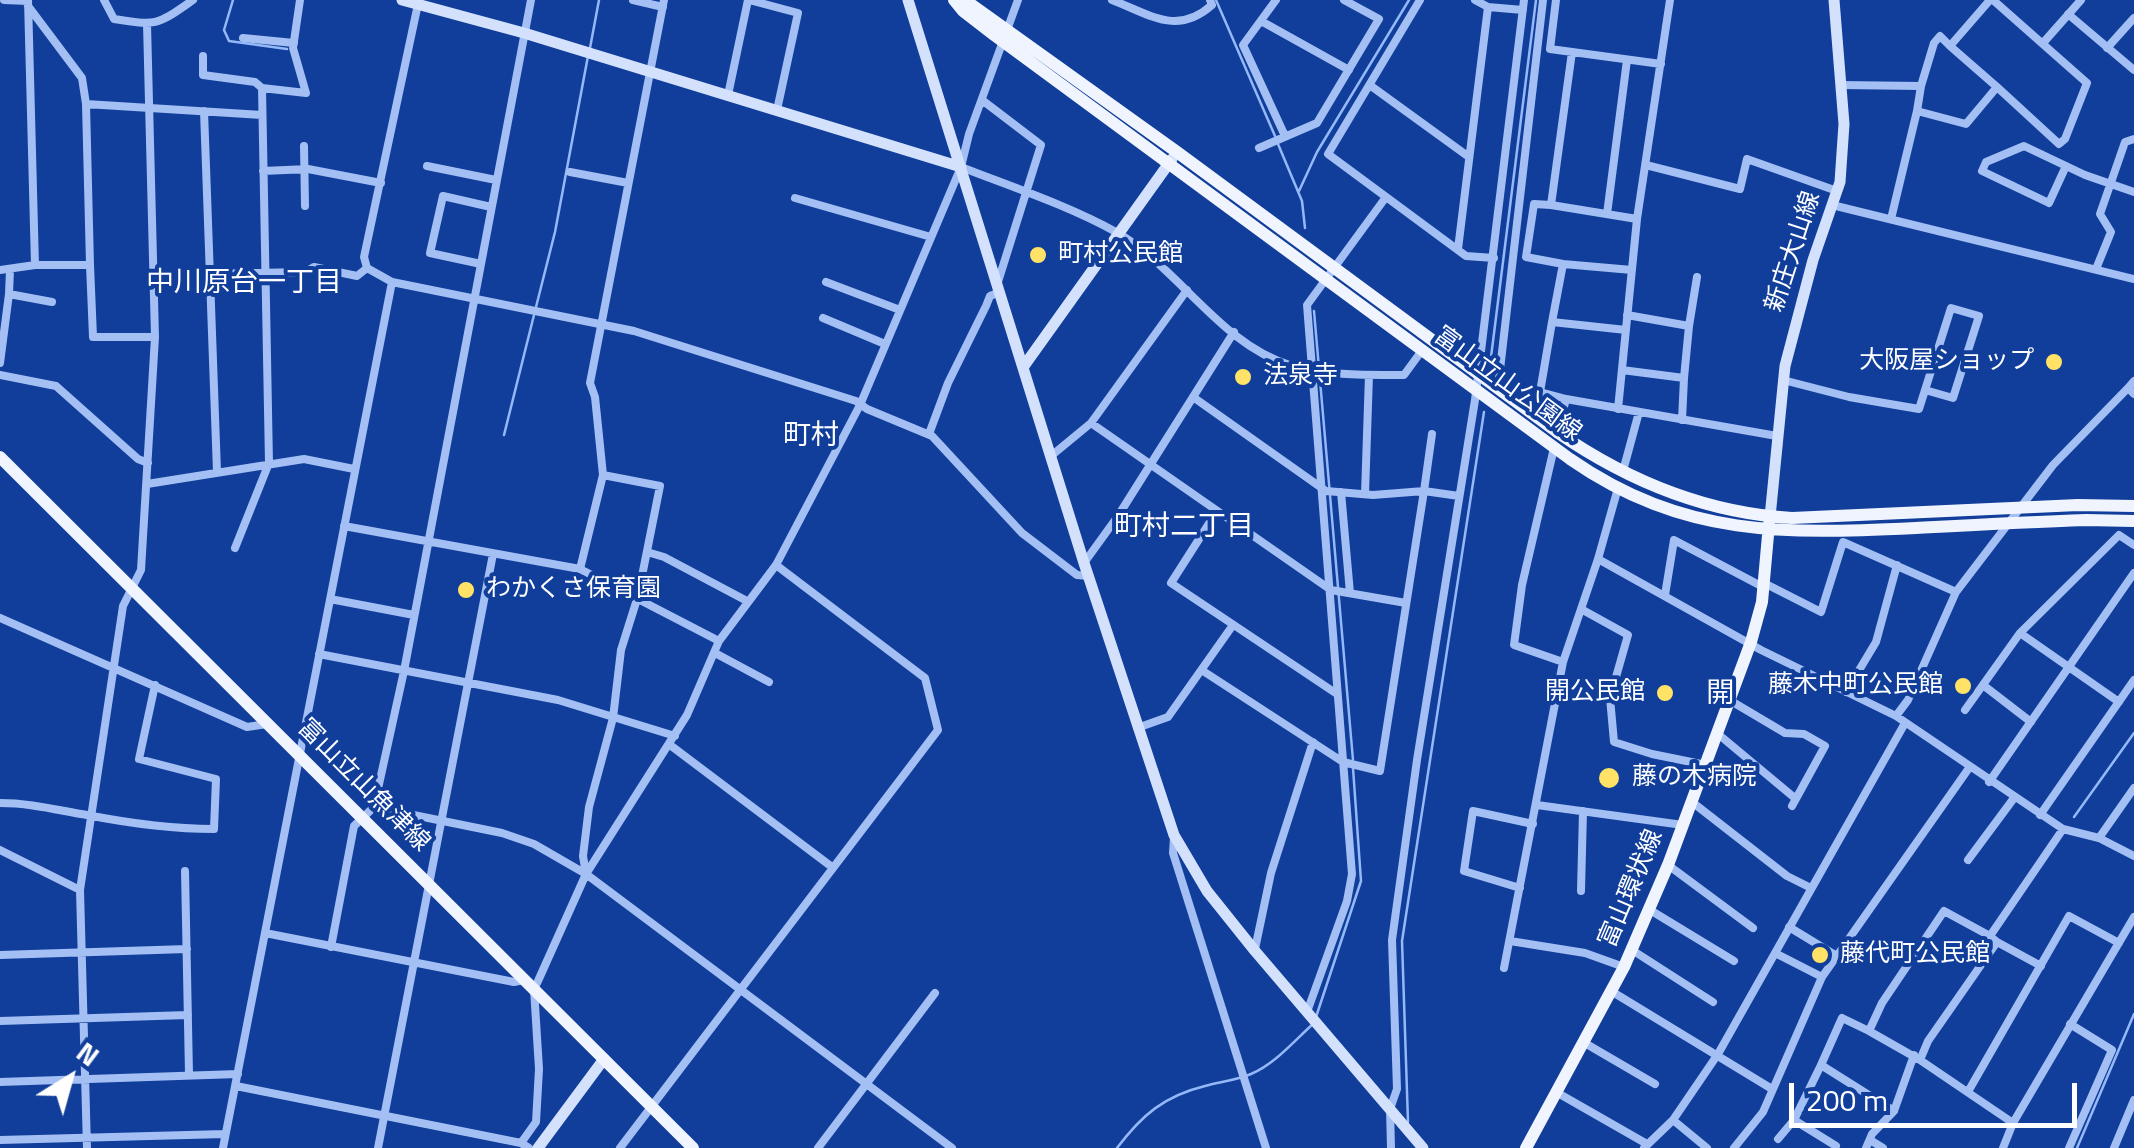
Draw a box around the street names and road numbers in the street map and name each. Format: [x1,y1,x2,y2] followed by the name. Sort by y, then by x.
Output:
[1760,188,1828,316] street label: 新庄大山線
[1427,321,1587,449] street label: 富山立山公園線
[291,714,435,858] street label: 富山立山魚津線
[1594,826,1670,952] street label: 富山環状線

